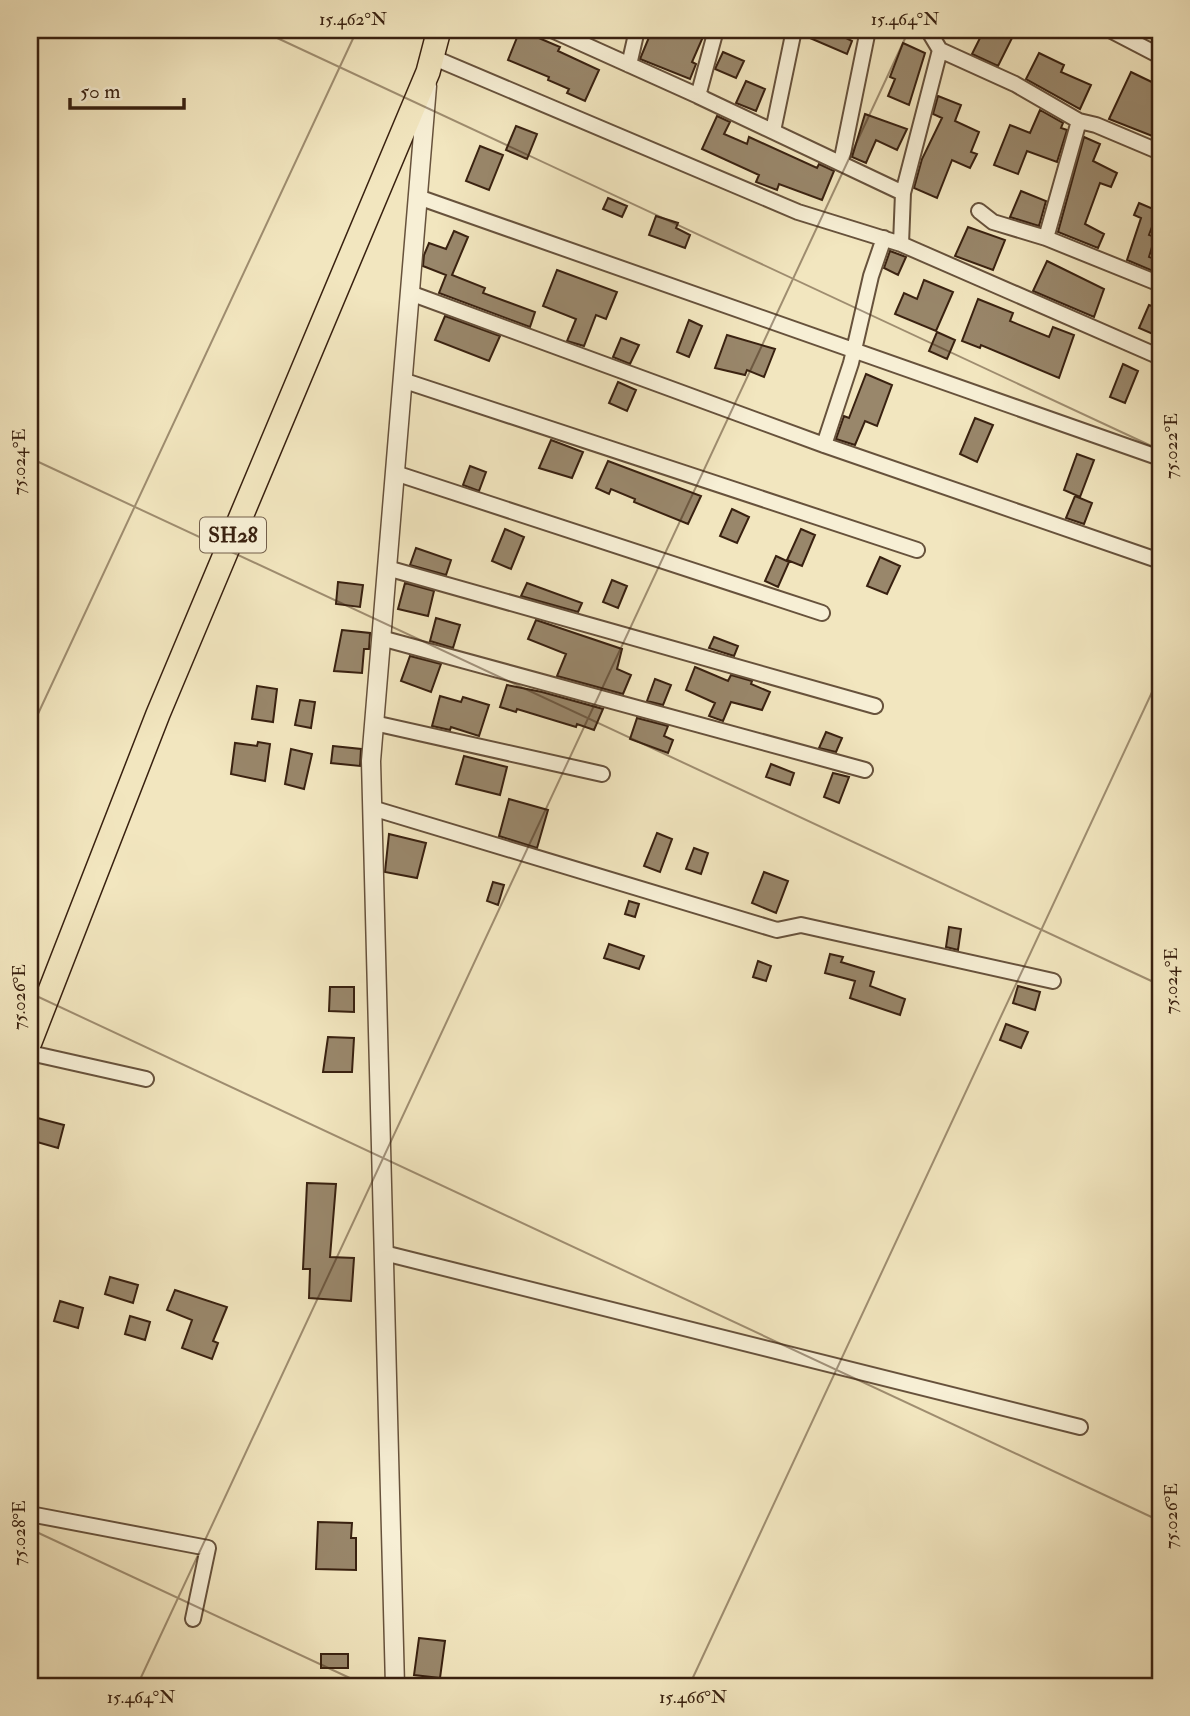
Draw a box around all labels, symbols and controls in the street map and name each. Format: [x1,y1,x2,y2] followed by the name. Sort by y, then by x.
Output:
[319,8,387,31] text: 15.462°N
[871,8,939,31] text: 15.464°N
[70,66,184,110] scale bar
[80,78,121,105] text: 50 m
[1160,413,1183,479] text: 75.022°E
[8,429,31,495] text: 75.024°E
[200,518,266,552] road number: SH28
[1160,948,1183,1014] text: 75.024°E
[8,964,31,1030] text: 75.026°E
[1160,1483,1183,1549] text: 75.026°E
[8,1500,31,1566] text: 75.028°E
[107,1686,175,1709] text: 15.464°N
[659,1686,727,1709] text: 15.466°N

